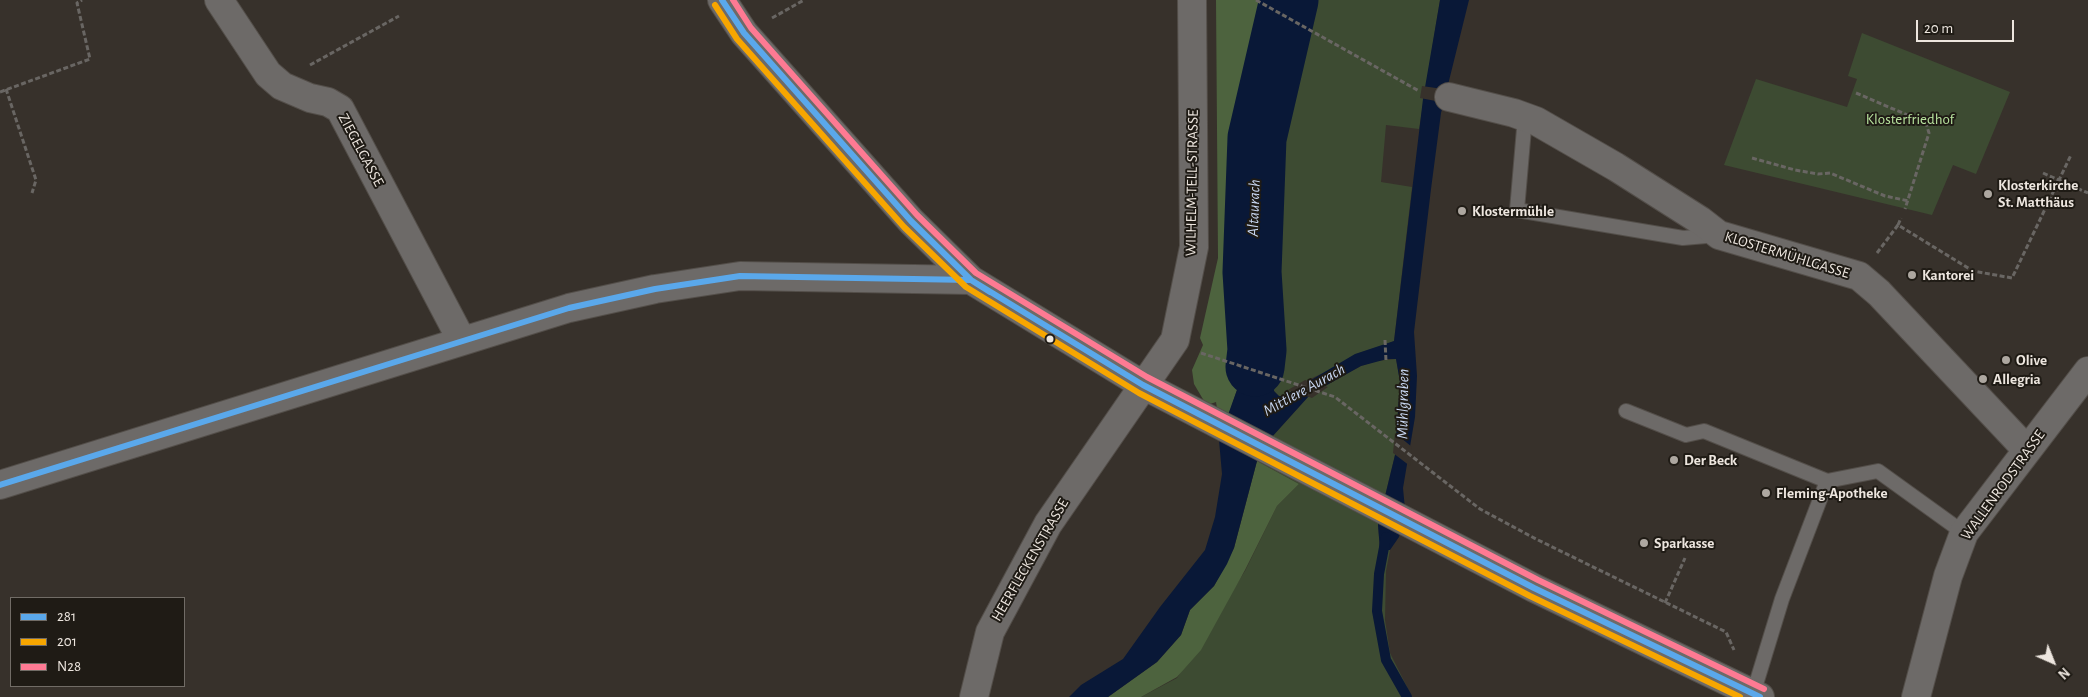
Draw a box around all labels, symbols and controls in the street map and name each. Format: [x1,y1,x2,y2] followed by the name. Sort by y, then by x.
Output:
[1918,10,2016,42] scale bar
[1924,21,1953,36] text: 20 m
[334,110,388,190] street label: ZIEGELGASSE
[1182,110,1202,256] street label: WILHELM-TELL-STRASSE
[1866,110,1954,128] park label: Klosterfriedhof
[1998,176,2078,211] place label: Klosterkirche St. Matthäus
[1243,179,1265,237] water label: Altaurach
[1982,188,1994,200] marker: Klosterkirche St. Matthäus
[1472,202,1554,220] place label: Klostermühle
[1456,205,1468,217] marker: Klostermühle
[1722,227,1852,283] street label: KLOSTERMÜHLGASSE
[1922,266,1974,284] place label: Kantorei
[1906,269,1918,281] marker: Kantorei
[1045,334,1055,344] unlabelled marker
[2016,351,2047,369] place label: Olive
[2000,354,2012,366] marker: Olive
[1260,360,1348,420] water label: Mittlere Aurach
[1393,369,1413,439] water label: Mühlgraben
[1993,370,2041,388] place label: Allegria
[1977,373,1989,385] marker: Allegria
[1957,426,2049,544] street label: WALLENRODSTRASSE
[1684,451,1737,469] place label: Der Beck
[1668,454,1680,466] marker: Der Beck
[1776,484,1888,502] place label: Fleming-Apotheke
[1760,487,1772,499] marker: Fleming-Apotheke
[987,495,1073,625] street label: HEERFLECKENSTRASSE
[1654,534,1714,552] place label: Sparkasse
[1638,537,1650,549] marker: Sparkasse
[10,597,185,687] legend
[57,609,76,624] text: 281
[57,634,77,649] text: 201
[2028,637,2078,687] north arrow
[57,659,81,674] text: N28
[2055,664,2072,681] text: N

